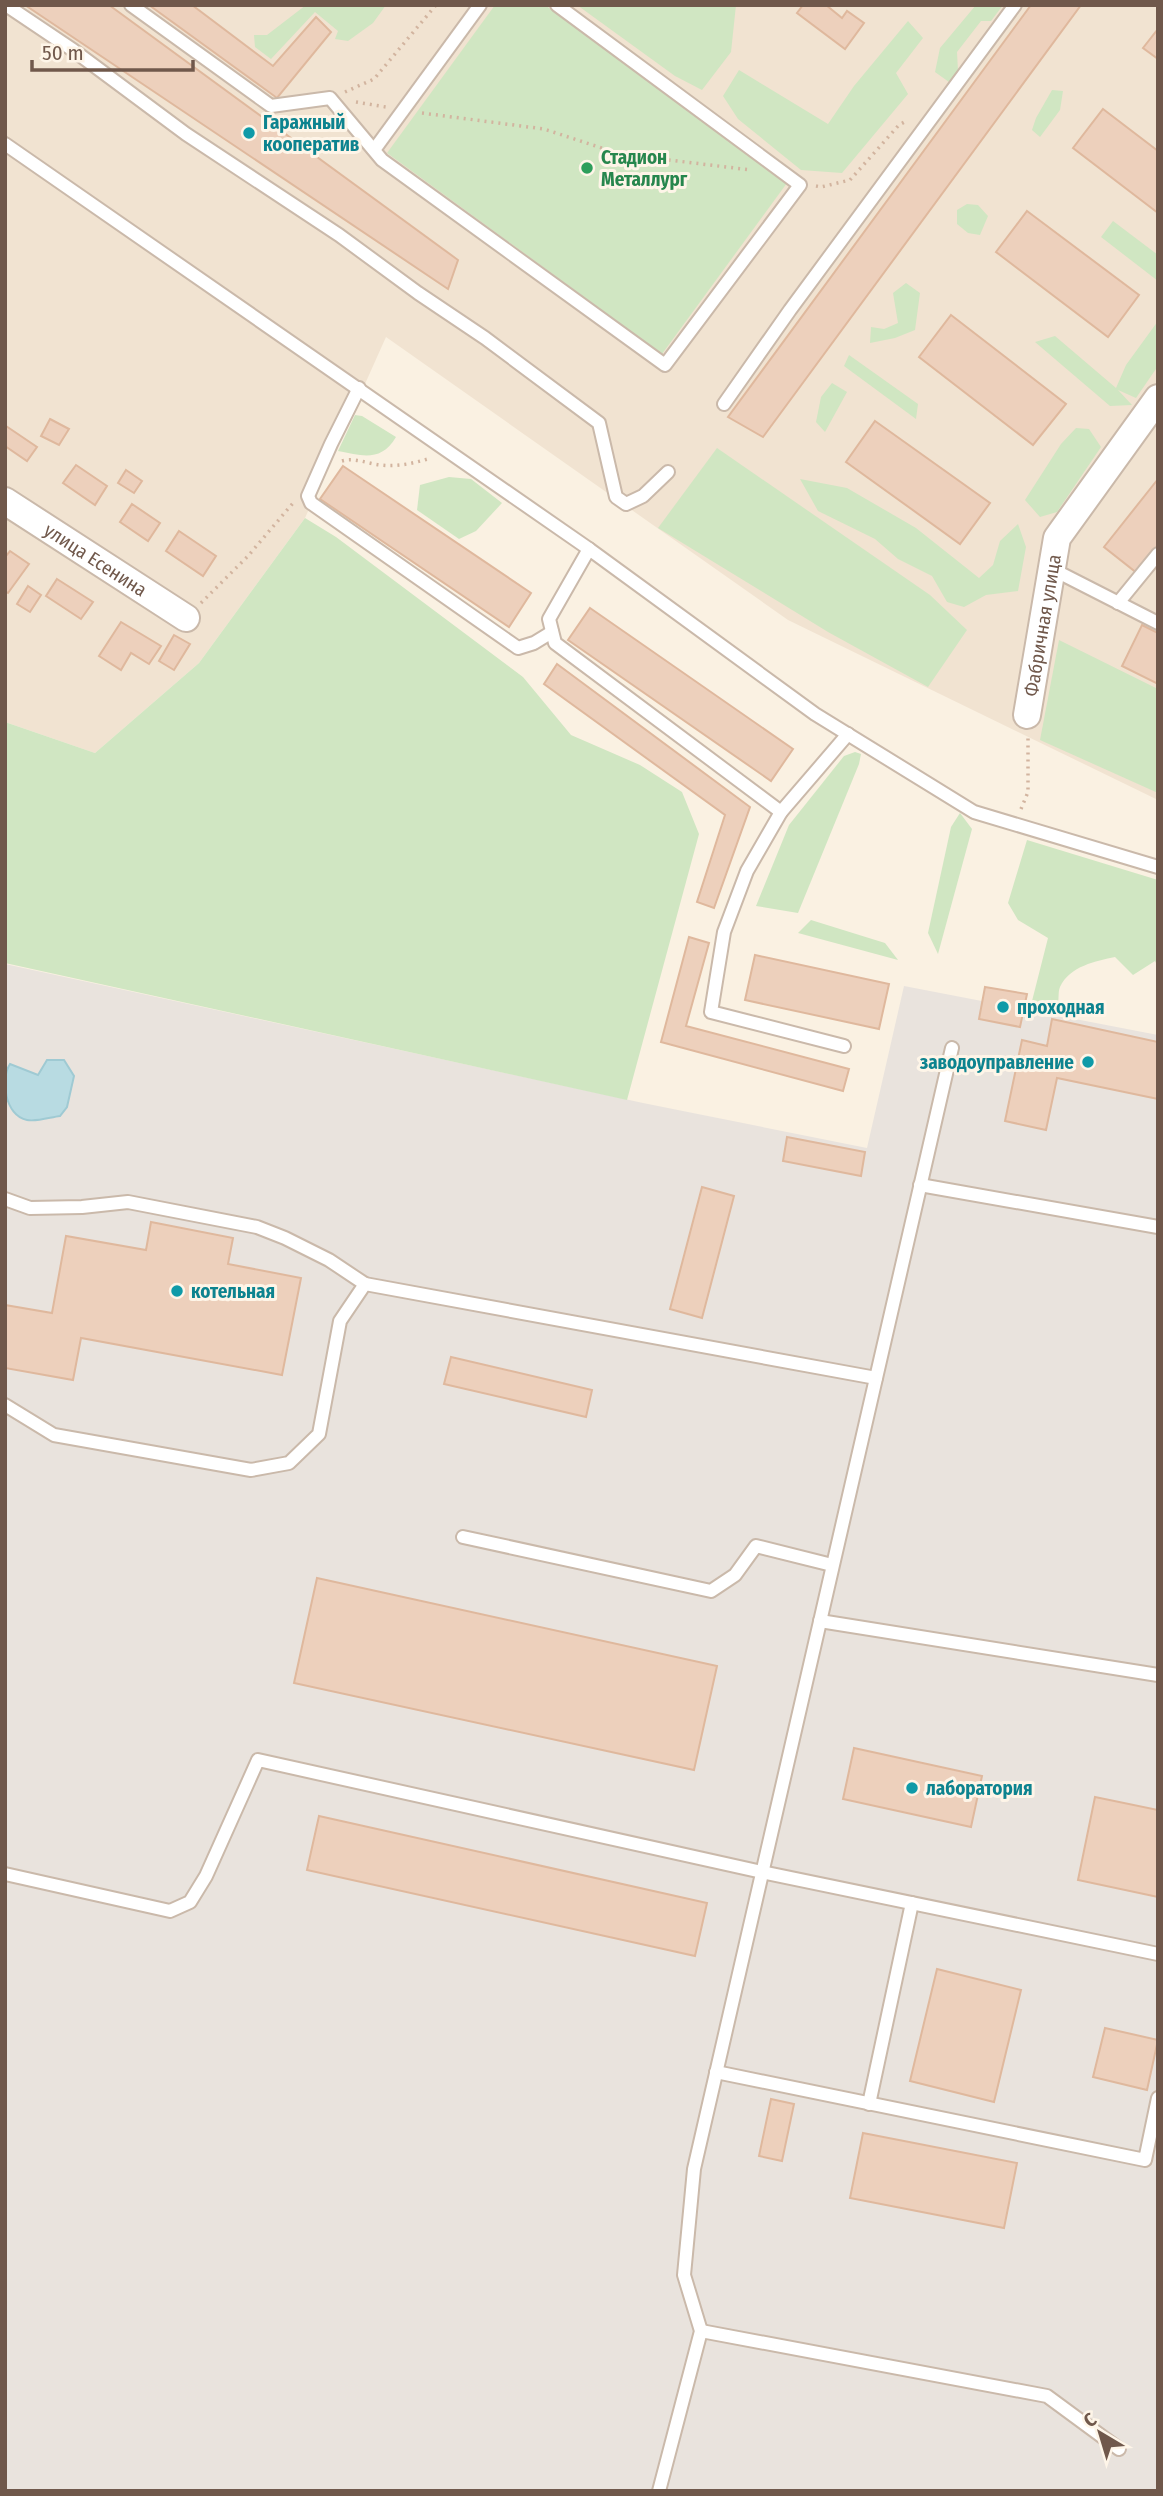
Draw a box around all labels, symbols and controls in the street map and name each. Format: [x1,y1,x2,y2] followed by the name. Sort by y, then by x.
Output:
[32,28,192,72] scale bar
[42,40,84,66] text: 50 m
[263,111,360,156] place label: Гаражный кооператив
[241,125,257,141] marker: Гаражный кооператив
[601,146,688,191] place label: Стадион Металлург
[579,160,595,176] marker: Стадион Металлург
[40,518,151,602] street label: улица Есенина
[1019,553,1066,698] street label: Фабричная улица
[1017,996,1105,1019] place label: проходная
[995,999,1011,1015] marker: проходная
[920,1051,1074,1074] place label: заводоуправление
[1080,1054,1096,1070] marker: заводоуправление
[191,1280,275,1303] place label: котельная
[169,1283,185,1299] marker: котельная
[926,1777,1032,1800] place label: лаборатория
[904,1780,920,1796] marker: лаборатория
[1065,2398,1135,2468] north arrow
[1079,2408,1101,2432] text: С

